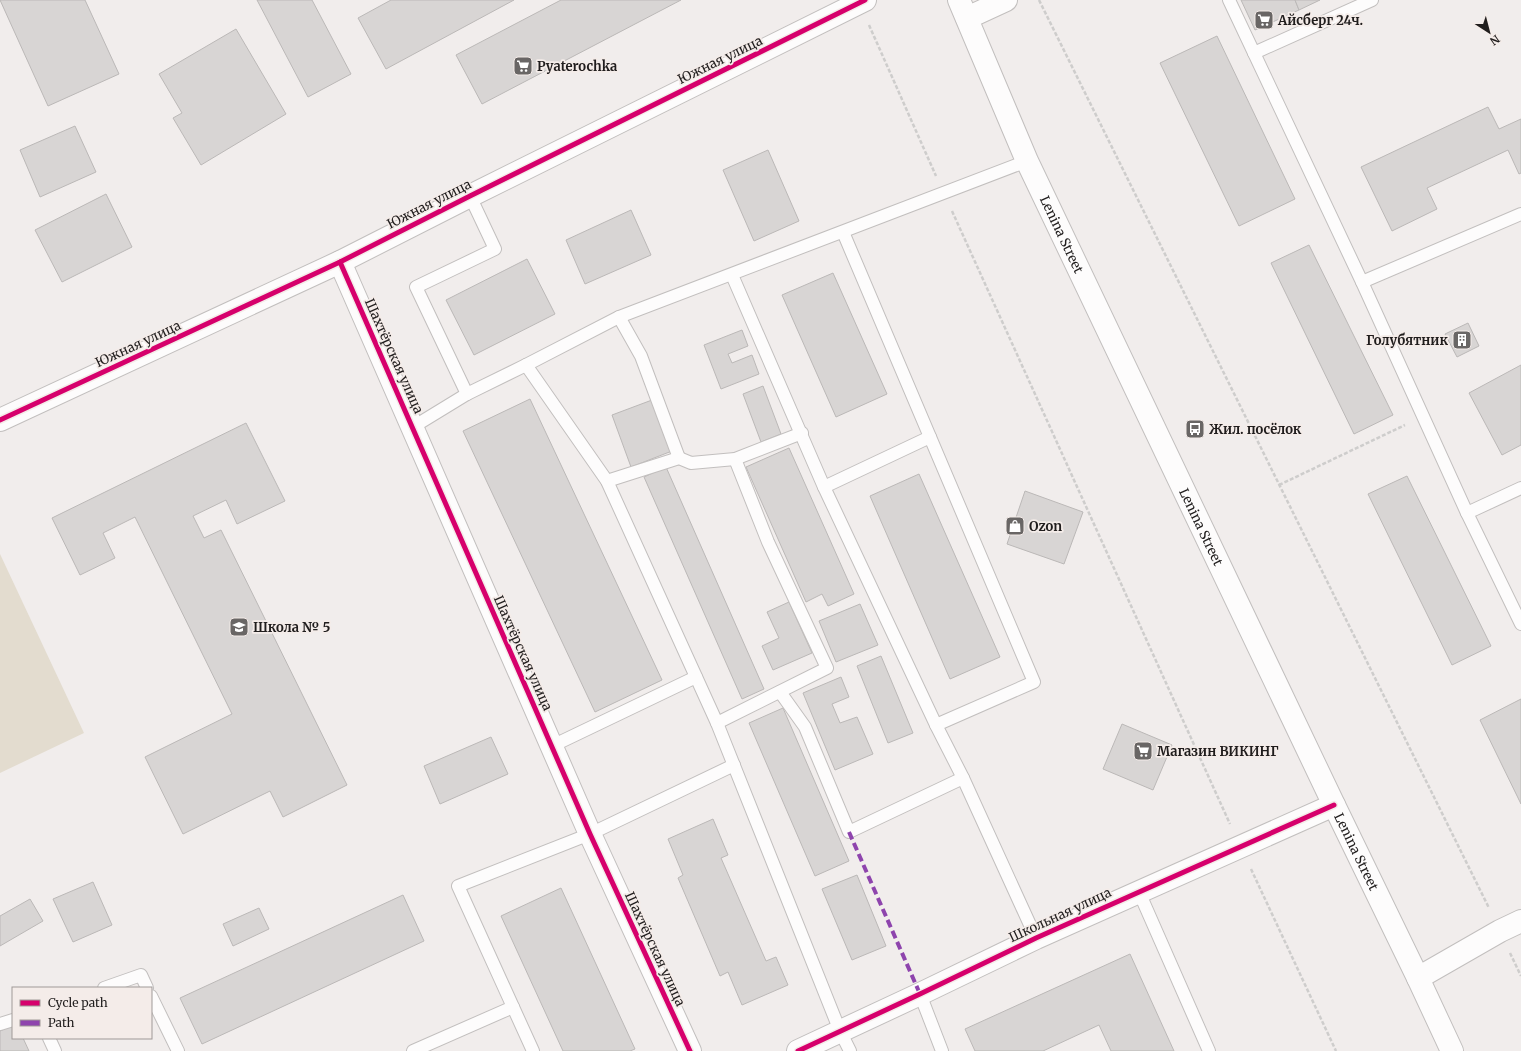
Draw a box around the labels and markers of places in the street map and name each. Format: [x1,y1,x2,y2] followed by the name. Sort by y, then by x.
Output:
[1253,9,1275,31] supermarket icon: Айсберг 24ч.
[1277,12,1363,29] place label: Айсберг 24ч.
[512,55,534,77] supermarket icon: Pyaterochka
[537,58,617,75] place label: Pyaterochka
[1451,329,1473,351] building icon: Голубятник
[1366,332,1448,349] place label: Голубятник
[1184,418,1206,440] bus stop icon: Жил. посёлок
[1209,421,1302,438] place label: Жил. посёлок
[1004,515,1026,537] shop icon: Ozon
[1029,518,1062,535] place label: Ozon
[228,616,250,638] school or university icon: Школа № 5
[253,619,330,636] place label: Школа № 5
[1132,740,1154,762] supermarket icon: Магазин ВИКИНГ
[1157,743,1279,760] place label: Магазин ВИКИНГ

